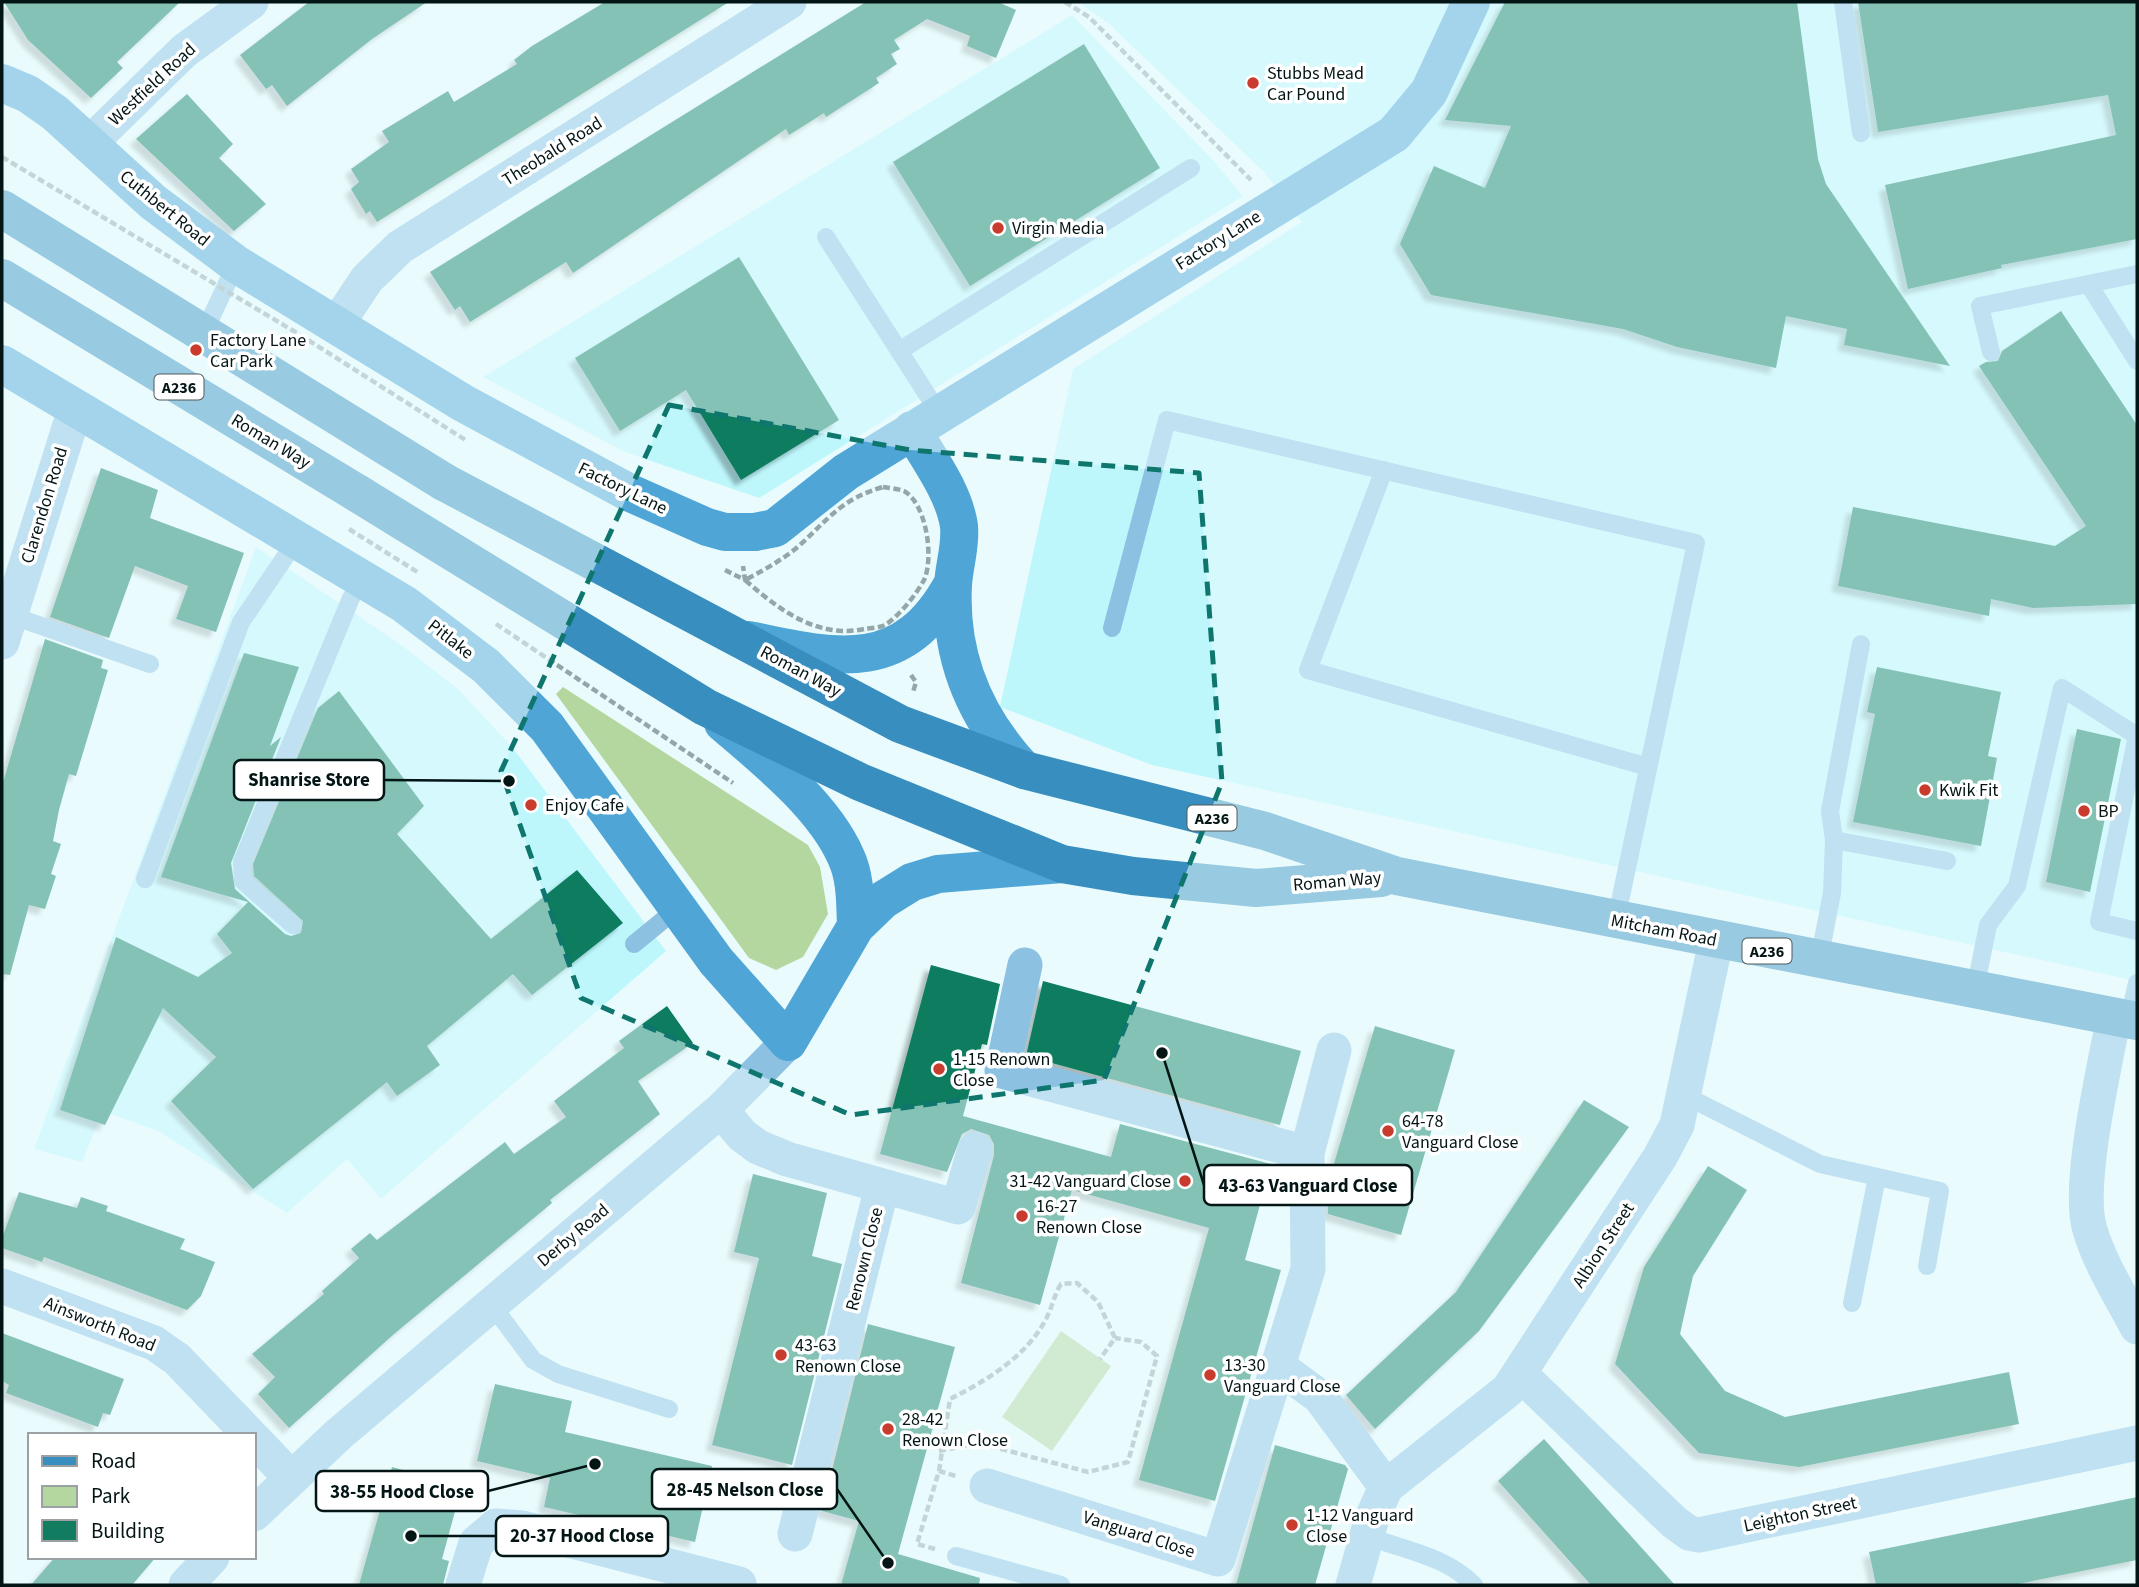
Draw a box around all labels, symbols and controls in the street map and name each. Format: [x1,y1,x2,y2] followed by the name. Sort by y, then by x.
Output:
[103,37,202,132] street label: Westfield Road
[1267,61,1364,107] place label: Stubbs Mead Car Pound
[1245,75,1261,91] marker: Stubbs Mead Car Pound
[497,111,607,192] street label: Theobald Road
[114,164,215,252] street label: Cuthbert Road
[1171,204,1266,277] street label: Factory Lane
[1012,216,1104,241] place label: Virgin Media
[990,220,1006,236] marker: Virgin Media
[210,328,306,374] place label: Factory Lane Car Park
[188,342,204,358] marker: Factory Lane Car Park
[154,374,204,400] road number: A236
[226,408,316,475] street label: Roman Way
[15,444,74,566] street label: Clarendon Road
[574,456,672,521] street label: Factory Lane
[423,614,479,665] street label: Pitlake
[756,640,846,704] street label: Roman Way
[234,760,384,800] callout: Shanrise Store
[248,767,370,794] text: Shanrise Store
[1939,778,1998,803] place label: Kwik Fit
[1917,782,1933,798] marker: Kwik Fit
[545,793,624,818] place label: Enjoy Cafe
[523,797,539,813] marker: Enjoy Cafe
[2098,799,2119,824] place label: BP
[2076,803,2092,819] marker: BP
[1188,806,1236,831] road number: A236
[1292,865,1383,898] street label: Roman Way
[1609,908,1719,953] street label: Mitcham Road
[1742,939,1792,964] road number: A236
[953,1047,1050,1093] place label: 1-15 Renown Close
[931,1061,947,1077] marker: 1-15 Renown Close
[1402,1109,1519,1155] place label: 64-78 Vanguard Close
[1380,1123,1396,1139] marker: 64-78 Vanguard Close
[1204,1165,1412,1205] callout: 43-63 Vanguard Close
[1010,1169,1171,1194] place label: 31-42 Vanguard Close
[1177,1173,1193,1189] marker: 31-42 Vanguard Close
[1218,1173,1398,1200] text: 43-63 Vanguard Close
[1036,1194,1142,1240] place label: 16-27 Renown Close
[532,1198,615,1273] street label: Derby Road
[1567,1198,1640,1293] street label: Albion Street
[840,1205,889,1314] street label: Renown Close
[1014,1208,1030,1224] marker: 16-27 Renown Close
[40,1291,159,1358] street label: Ainsworth Road
[795,1333,901,1379] place label: 43-63 Renown Close
[773,1347,789,1363] marker: 43-63 Renown Close
[1224,1353,1341,1399] place label: 13-30 Vanguard Close
[1202,1367,1218,1383] marker: 13-30 Vanguard Close
[902,1407,1008,1453] place label: 28-42 Renown Close
[880,1421,896,1437] marker: 28-42 Renown Close
[28,1433,256,1559] legend
[91,1446,136,1476] text: Road
[652,1469,837,1509] callout: 28-45 Nelson Close
[316,1471,488,1511] callout: 38-55 Hood Close
[667,1477,824,1504] text: 28-45 Nelson Close
[330,1479,474,1506] text: 38-55 Hood Close
[91,1481,131,1511] text: Park
[1741,1490,1859,1539] street label: Leighton Street
[1306,1503,1414,1549] place label: 1-12 Vanguard Close
[1080,1505,1198,1564] street label: Vanguard Close
[91,1516,165,1546] text: Building
[496,1516,668,1556] callout: 20-37 Hood Close
[1284,1517,1300,1533] marker: 1-12 Vanguard Close
[510,1523,654,1550] text: 20-37 Hood Close

